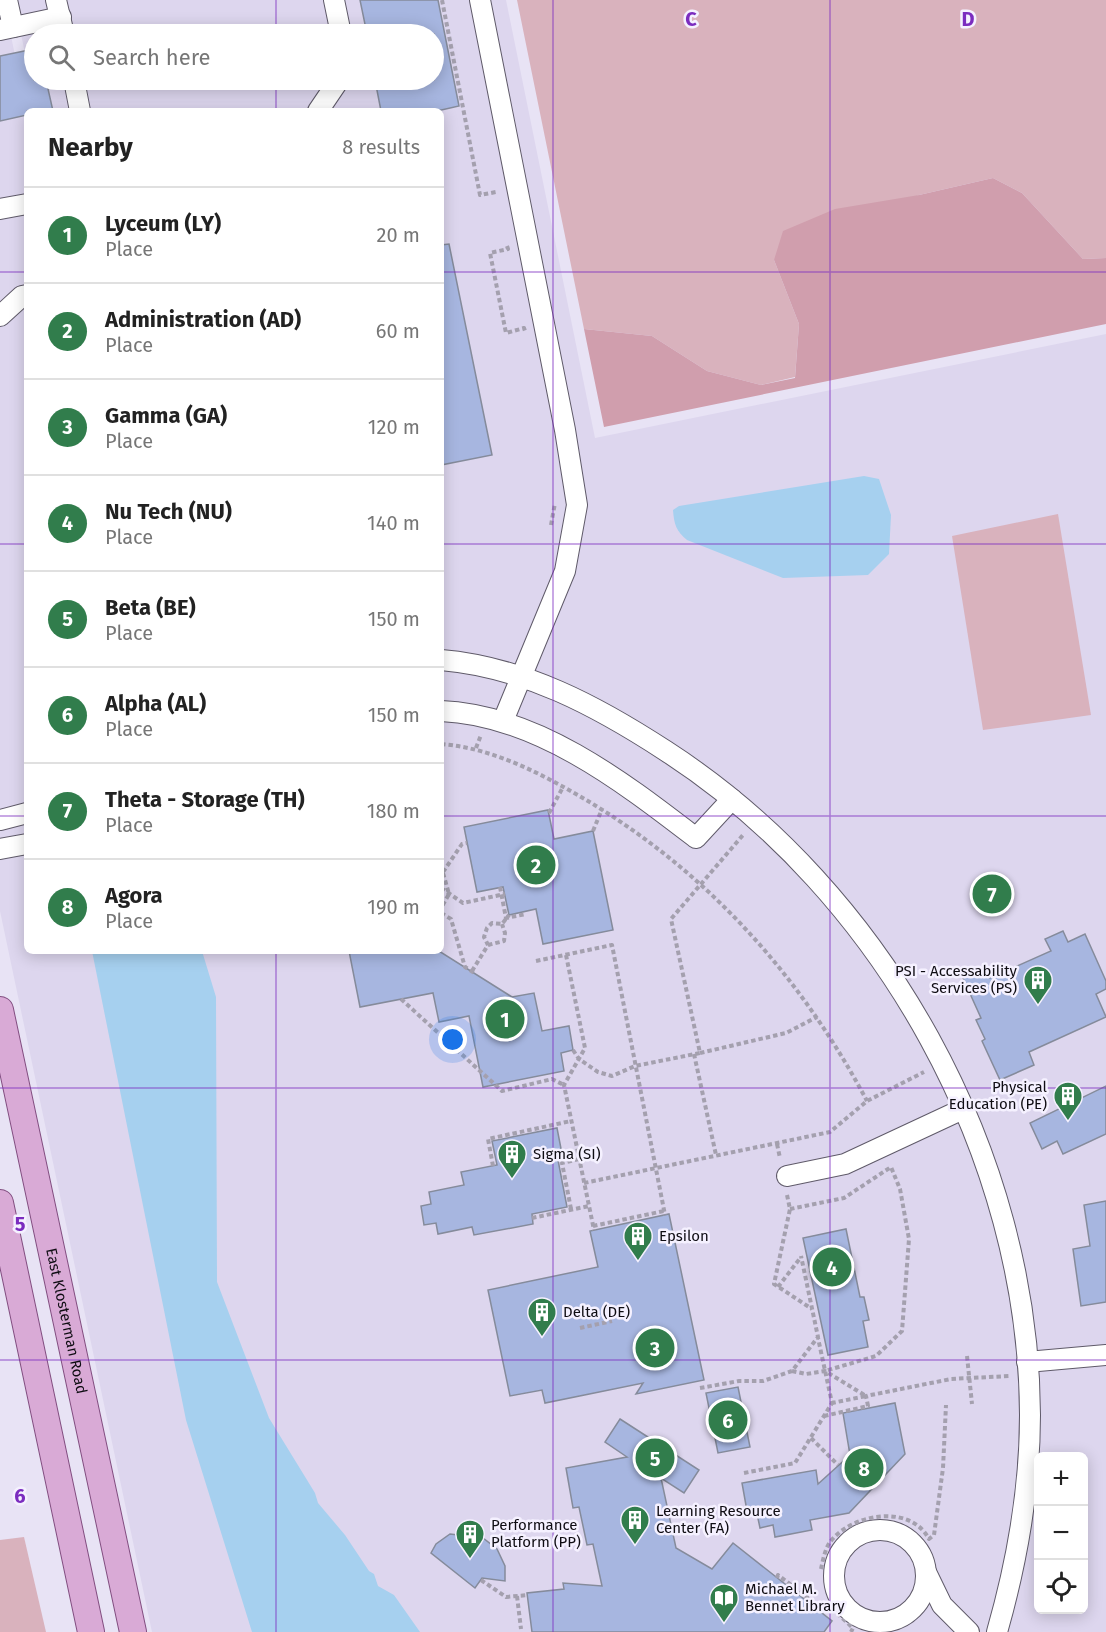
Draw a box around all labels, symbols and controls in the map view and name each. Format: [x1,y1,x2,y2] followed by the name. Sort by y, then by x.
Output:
[685,7,697,31] text: C
[961,7,975,31] text: D
[24,24,444,90] search box
[45,41,78,74] icon: search
[93,44,211,71] text: Search here
[48,132,133,163] text: Nearby
[342,135,420,159] text: 8 results
[105,210,221,237] text: Lyceum (LY)
[63,223,72,247] text: 1
[377,223,420,247] text: 20 m
[105,237,153,261] text: Place
[105,306,301,333] text: Administration (AD)
[62,319,73,343] text: 2
[376,319,420,343] text: 60 m
[105,333,153,357] text: Place
[105,402,227,429] text: Gamma (GA)
[62,415,73,439] text: 3
[368,415,420,439] text: 120 m
[105,429,153,453] text: Place
[105,498,232,525] text: Nu Tech (NU)
[62,511,73,535] text: 4
[367,511,420,535] text: 140 m
[105,525,153,549] text: Place
[105,594,196,621] text: Beta (BE)
[62,607,73,631] text: 5
[368,607,420,631] text: 150 m
[105,621,153,645] text: Place
[105,690,206,717] text: Alpha (AL)
[62,703,73,727] text: 6
[368,703,420,727] text: 150 m
[105,717,153,741] text: Place
[105,786,305,813] text: Theta - Storage (TH)
[63,799,72,823] text: 7
[367,799,420,823] text: 180 m
[105,813,153,837] text: Place
[516,842,556,888] pin: 2
[972,872,1012,916] pin: 7
[105,882,163,909] text: Agora
[62,895,73,919] text: 8
[367,895,420,919] text: 190 m
[105,909,153,933] text: Place
[895,962,1018,997] place label: PSI - Accessability Services (PS)
[1022,964,1054,1006] building icon: PSI - Accessability Services (PS)
[486,996,524,1042] pin: 1
[438,1025,467,1054] your location
[949,1078,1048,1113] place label: Physical Education (PE)
[1052,1080,1084,1122] building icon: Physical Education (PE)
[496,1138,528,1180] building icon: Sigma (SI)
[533,1145,601,1163] place label: Sigma (SI)
[15,1212,26,1236] text: 5
[622,1220,654,1262] building icon: Epsilon
[659,1227,709,1245] place label: Epsilon
[812,1244,852,1290] pin: 4
[42,1246,91,1396] street label: East Klosterman Road
[526,1296,558,1338] building icon: Delta (DE)
[563,1303,630,1321] place label: Delta (DE)
[636,1326,674,1370] pin: 3
[708,1398,748,1442] pin: 6
[636,1436,674,1480] pin: 5
[844,1446,884,1490] pin: 8
[1034,1452,1088,1614] map controls
[1034,1452,1088,1506] button: +
[14,1484,26,1508] text: 6
[656,1502,781,1537] place label: Learning Resource Center (FA)
[619,1504,651,1546] building icon: Learning Resource Center (FA)
[1034,1506,1088,1560] button: −
[491,1516,581,1551] place label: Performance Platform (PP)
[454,1518,486,1560] building icon: Performance Platform (PP)
[1034,1560,1088,1614] button: locate
[745,1580,845,1615] place label: Michael M. Bennet Library
[708,1582,740,1624] library icon: Michael M. Bennet Library

